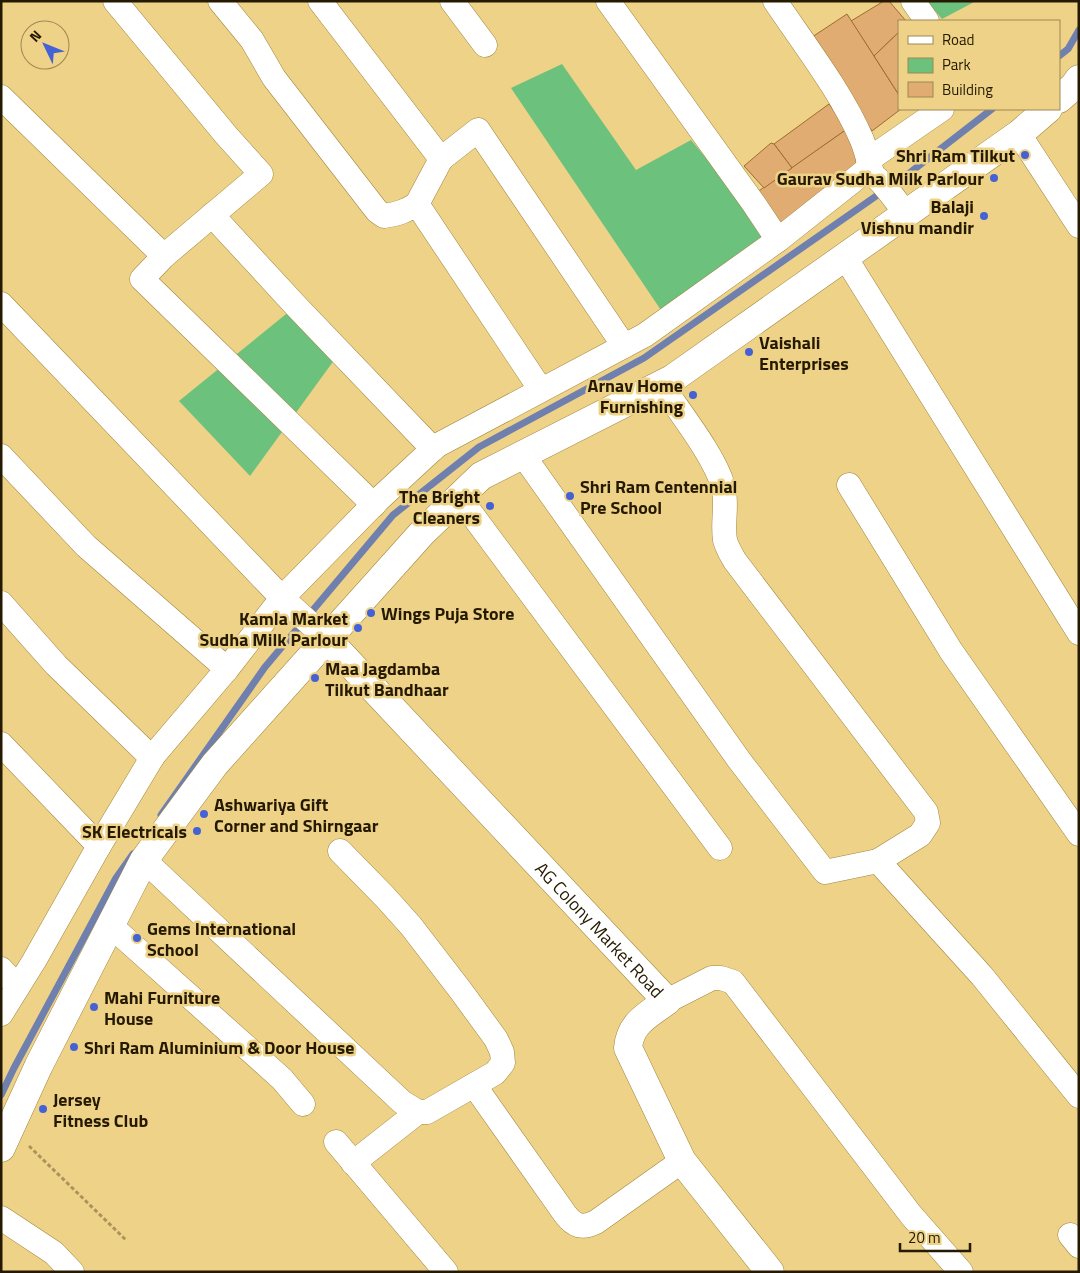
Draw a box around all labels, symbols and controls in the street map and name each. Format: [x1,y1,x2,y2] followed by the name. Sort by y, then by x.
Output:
[20,20,70,70] north arrow
[898,20,1060,110] legend
[24,25,46,47] text: N
[942,28,974,51] text: Road
[942,53,971,76] text: Park
[942,78,993,101] text: Building
[896,142,1015,169] place label: Shri Ram Tilkut
[1019,149,1031,161] marker: Shri Ram Tilkut
[777,165,984,192] place label: Gaurav Sudha Milk Parlour
[988,172,1000,184] marker: Gaurav Sudha Milk Parlour
[861,193,974,241] place label: Balaji Vishnu mandir
[978,210,990,222] marker: Balaji Vishnu mandir
[759,329,849,377] place label: Vaishali Enterprises
[743,346,755,358] marker: Vaishali Enterprises
[588,372,683,420] place label: Arnav Home Furnishing
[687,389,699,401] marker: Arnav Home Furnishing
[580,473,737,521] place label: Shri Ram Centennial Pre School
[399,483,480,531] place label: The Bright Cleaners
[564,490,576,502] marker: Shri Ram Centennial Pre School
[484,500,496,512] marker: The Bright Cleaners
[381,600,515,627] place label: Wings Puja Store
[200,605,348,653] place label: Kamla Market Sudha Milk Parlour
[365,607,377,619] marker: Wings Puja Store
[352,622,364,634] marker: Kamla Market Sudha Milk Parlour
[325,655,449,703] place label: Maa Jagdamba Tilkut Bandhaar
[309,672,321,684] marker: Maa Jagdamba Tilkut Bandhaar
[214,791,379,839] place label: Ashwariya Gift Corner and Shirngaar
[198,808,210,820] marker: Ashwariya Gift Corner and Shirngaar
[82,818,187,845] place label: SK Electricals
[191,825,203,837] marker: SK Electricals
[529,856,671,1004] street label: AG Colony Market Road
[147,915,296,963] place label: Gems International School
[131,932,143,944] marker: Gems International School
[104,984,220,1032] place label: Mahi Furniture House
[88,1001,100,1013] marker: Mahi Furniture House
[84,1034,355,1061] place label: Shri Ram Aluminium & Door House
[68,1041,80,1053] marker: Shri Ram Aluminium & Door House
[53,1086,148,1134] place label: Jersey Fitness Club
[37,1103,49,1115] marker: Jersey Fitness Club
[900,1220,970,1252] scale bar
[908,1226,941,1249] text: 20 m

